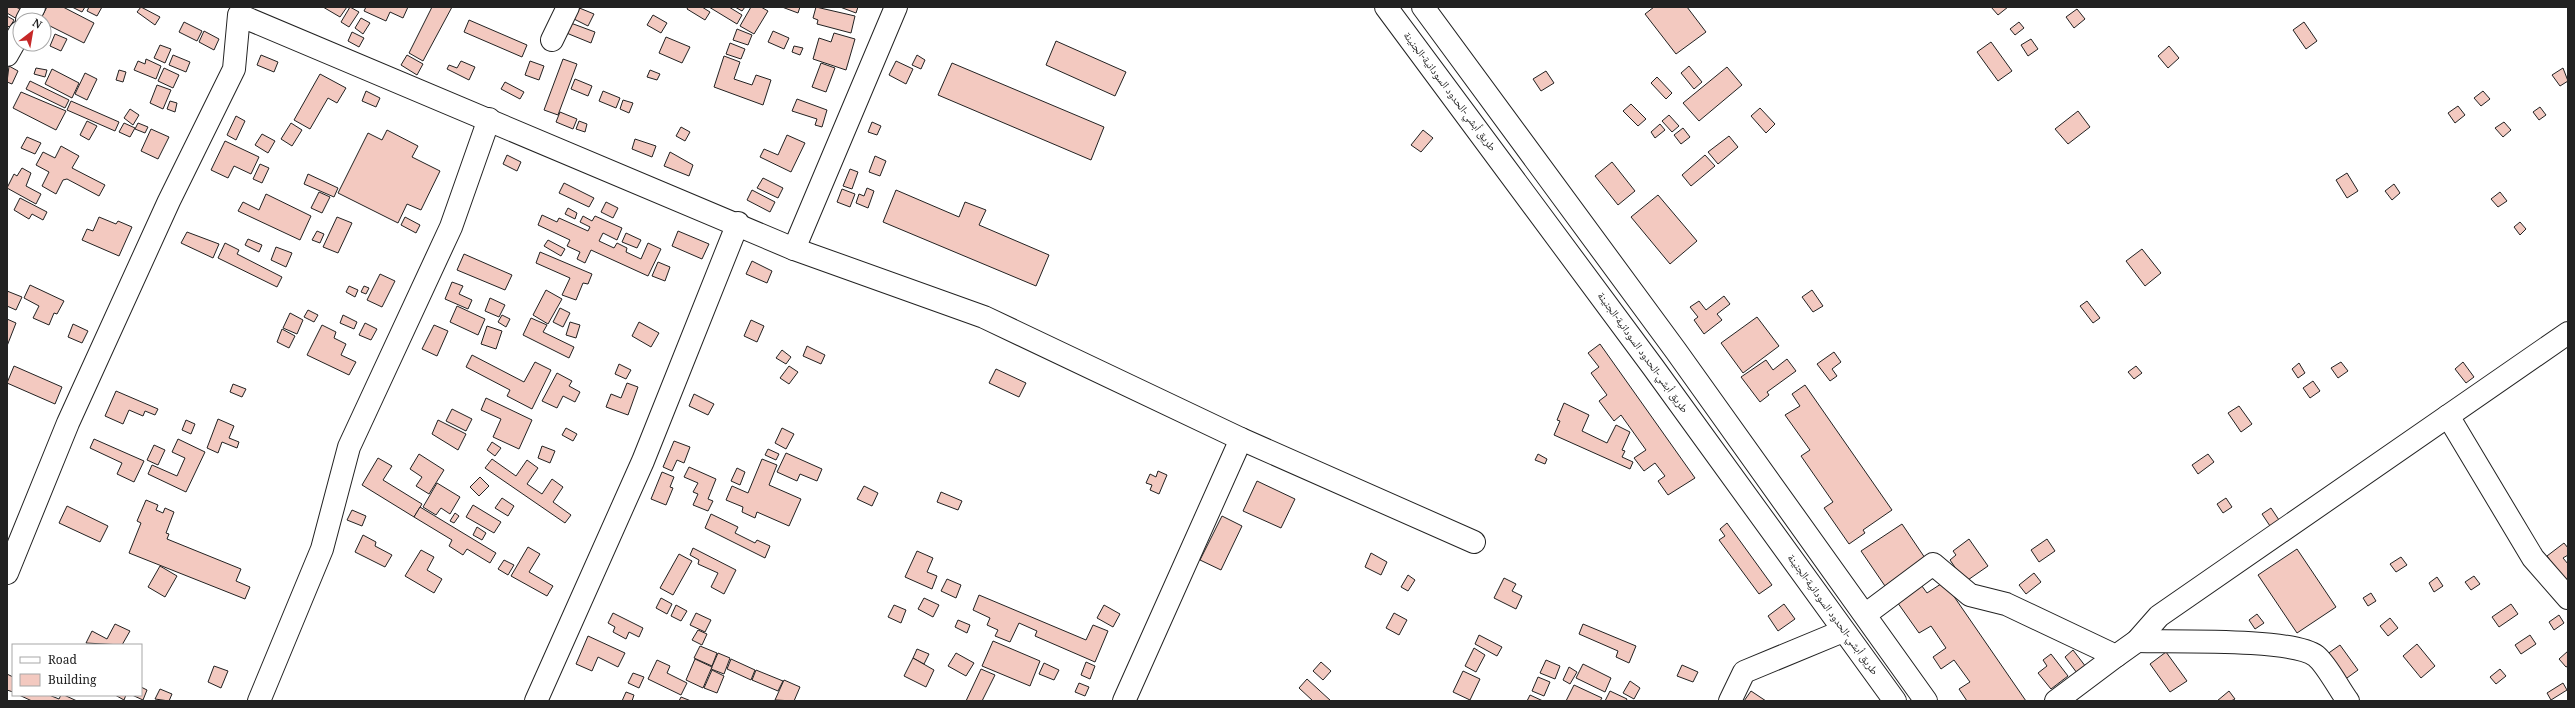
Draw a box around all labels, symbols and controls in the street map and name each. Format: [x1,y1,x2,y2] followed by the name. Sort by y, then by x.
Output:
[12,12,52,52] north arrow
[28,14,45,35] text: N
[1397,28,1501,156] street label: طريق أبشي-الحدود السودانية-الجنينة
[1591,288,1693,418] street label: طريق أبشي-الحدود السودانية-الجنينة
[1781,550,1883,680] street label: طريق أبشي-الحدود السودانية-الجنينة
[12,644,142,696] legend
[48,651,78,672] text: Road
[48,671,97,692] text: Building

